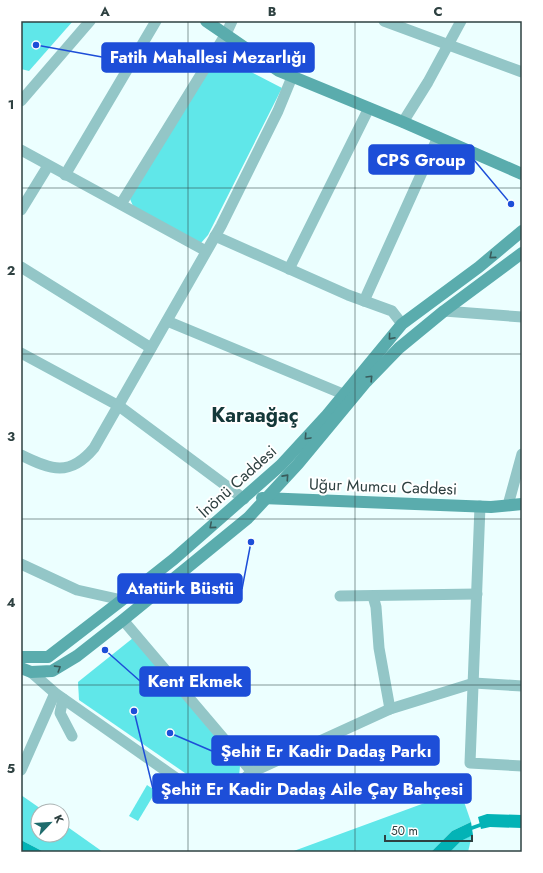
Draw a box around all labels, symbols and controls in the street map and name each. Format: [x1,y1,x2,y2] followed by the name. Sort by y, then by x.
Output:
[99,2,110,21] text: A
[268,2,277,21] text: B
[433,2,443,21] text: C
[102,43,314,72] callout: Fatih Mahallesi Mezarlığı
[110,45,306,69] text: Fatih Mahallesi Mezarlığı
[8,95,14,114] text: 1
[369,145,474,174] callout: CPS Group
[376,148,466,172] text: CPS Group
[489,252,497,259] one-way arrow
[7,261,15,280] text: 2
[388,333,395,340] one-way arrow
[365,375,373,383] one-way arrow
[211,401,299,430] district label: Karaağaç
[7,427,15,446] text: 3
[305,432,312,439] one-way arrow
[193,440,282,523] street label: İnönü Caddesi
[308,472,457,501] street label: Uğur Mumcu Caddesi
[281,474,289,482] one-way arrow
[210,521,217,528] one-way arrow
[118,574,242,603] callout: Atatürk Büstü
[125,576,234,600] text: Atatürk Büstü
[6,593,16,612] text: 4
[54,665,61,672] one-way arrow
[140,667,250,696] callout: Kent Ekmek
[148,669,243,693] text: Kent Ekmek
[212,736,439,765] callout: Şehit Er Kadir Dadaş Parkı
[221,739,431,763] text: Şehit Er Kadir Dadaş Parkı
[7,759,15,778] text: 5
[153,774,471,803] callout: Şehit Er Kadir Dadaş Aile Çay Bahçesi
[161,777,463,801] text: Şehit Er Kadir Dadaş Aile Çay Bahçesi
[30,803,70,843] north arrow
[50,812,68,826] text: K
[385,817,472,843] scale bar
[391,822,418,840] text: 50 m

